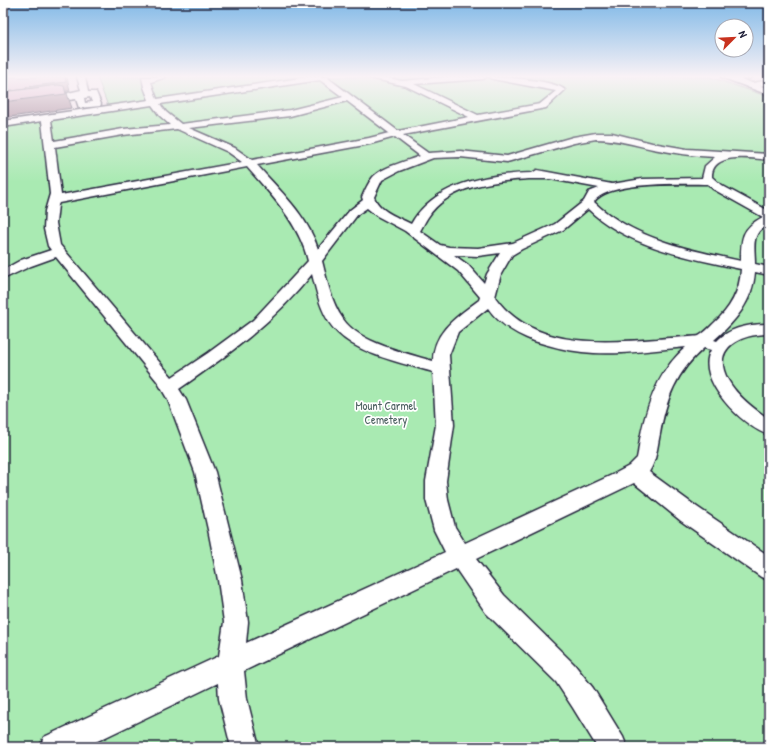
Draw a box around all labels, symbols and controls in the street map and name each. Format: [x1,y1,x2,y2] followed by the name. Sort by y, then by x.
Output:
[714,18,754,58] north arrow
[736,28,751,40] text: N
[355,397,417,428] park label: Mount Carmel Cemetery

